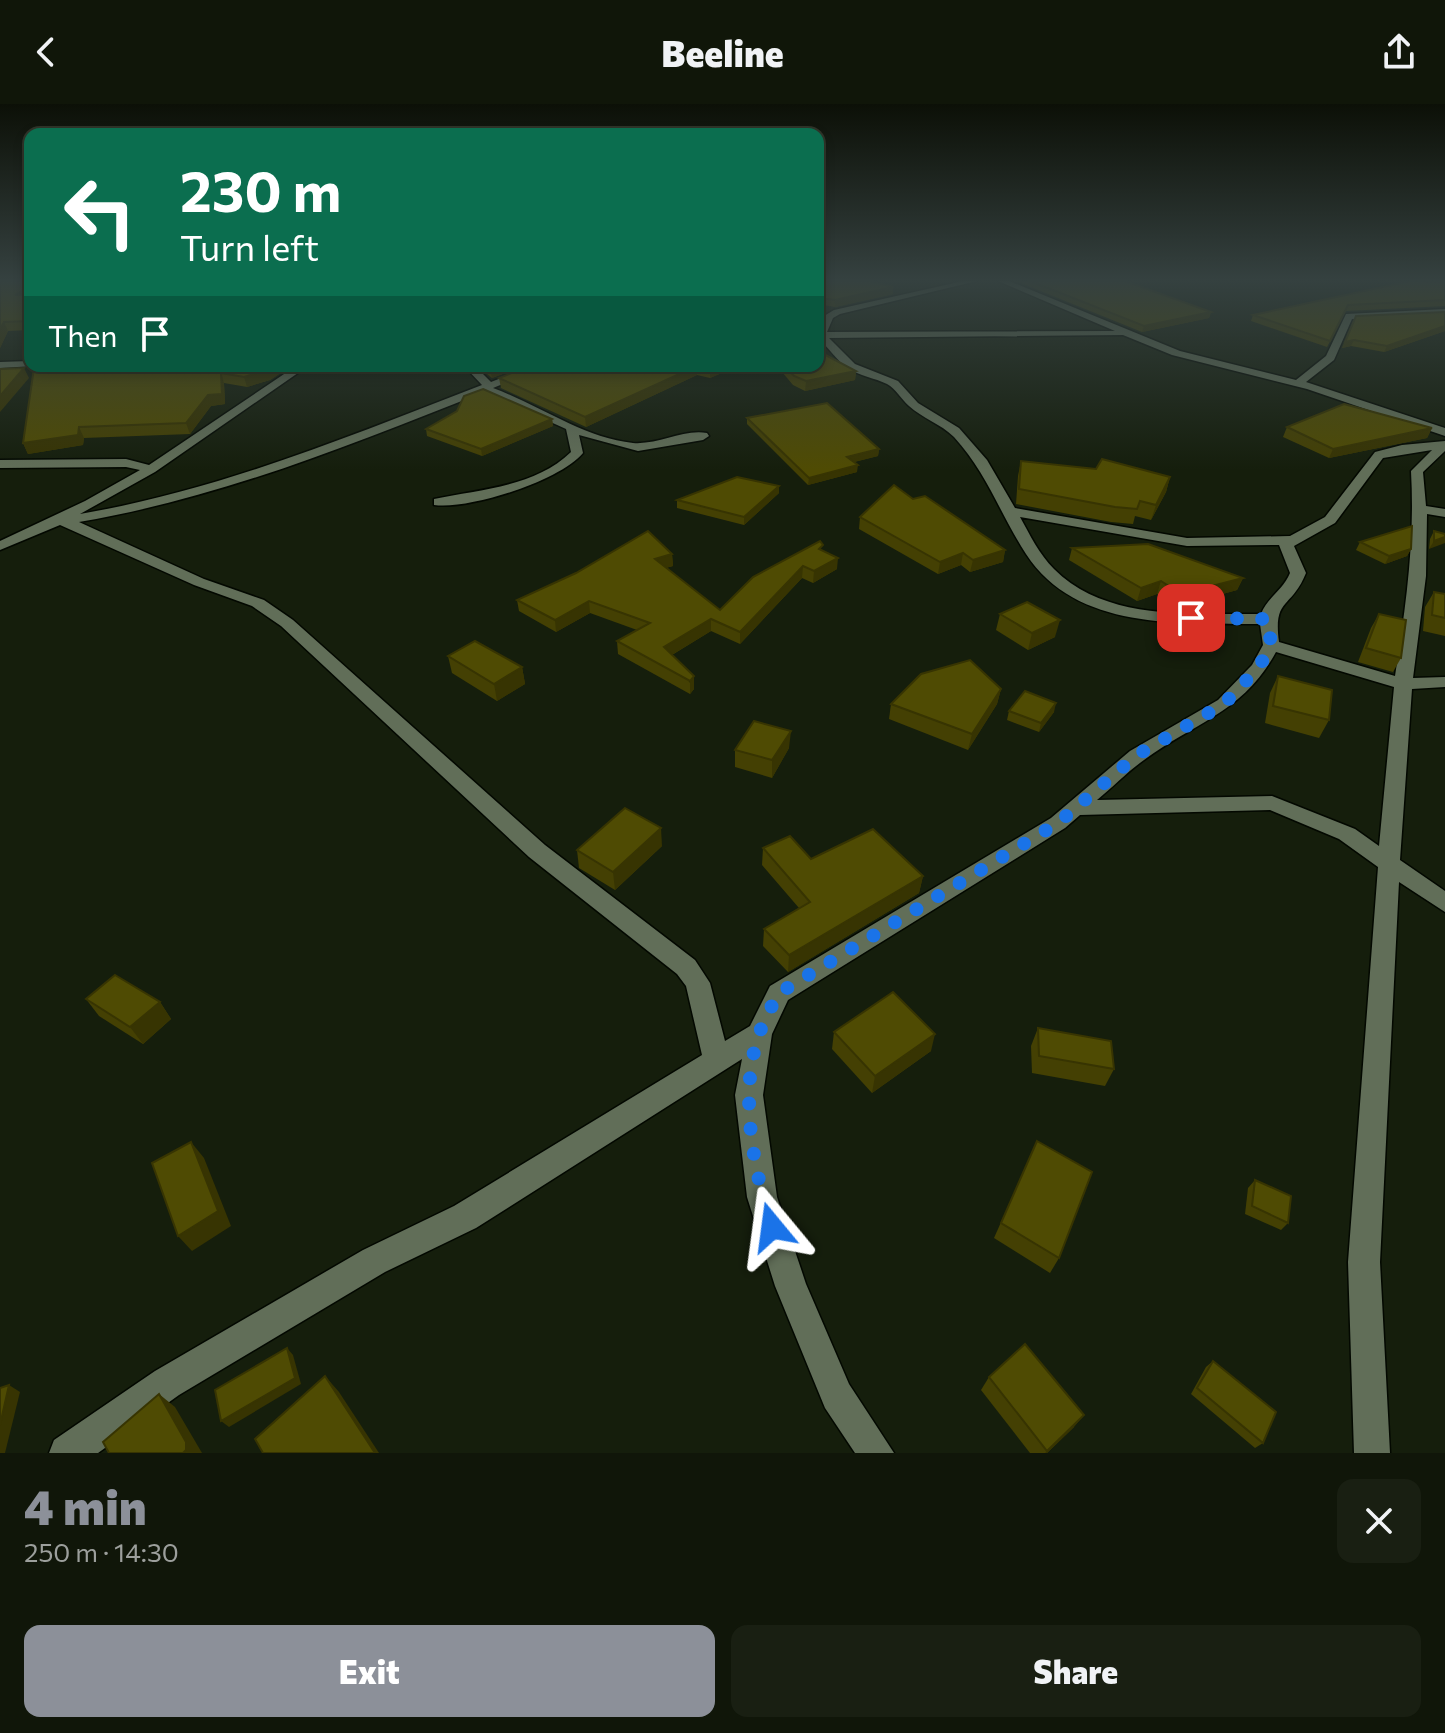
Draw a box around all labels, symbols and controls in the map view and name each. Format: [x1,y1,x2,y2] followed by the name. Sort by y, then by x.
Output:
[24,30,68,74] icon: back
[661,30,784,74] text: Beeline
[1377,30,1421,74] icon: share
[180,155,341,224] text: 230 m
[48,160,152,264] icon: left
[180,224,319,268] text: Turn left
[133,312,177,356] icon: arrive
[48,316,117,353] text: Then
[1157,584,1225,652] pin
[1169,596,1213,640] icon: arrive
[730,1185,814,1269] position arrow
[24,1476,147,1535] text: 4 min
[1337,1479,1421,1563] button: close
[24,1536,179,1567] text: 250 m · 14:30
[24,1625,715,1717] button: Exit
[731,1625,1421,1717] button: Share

